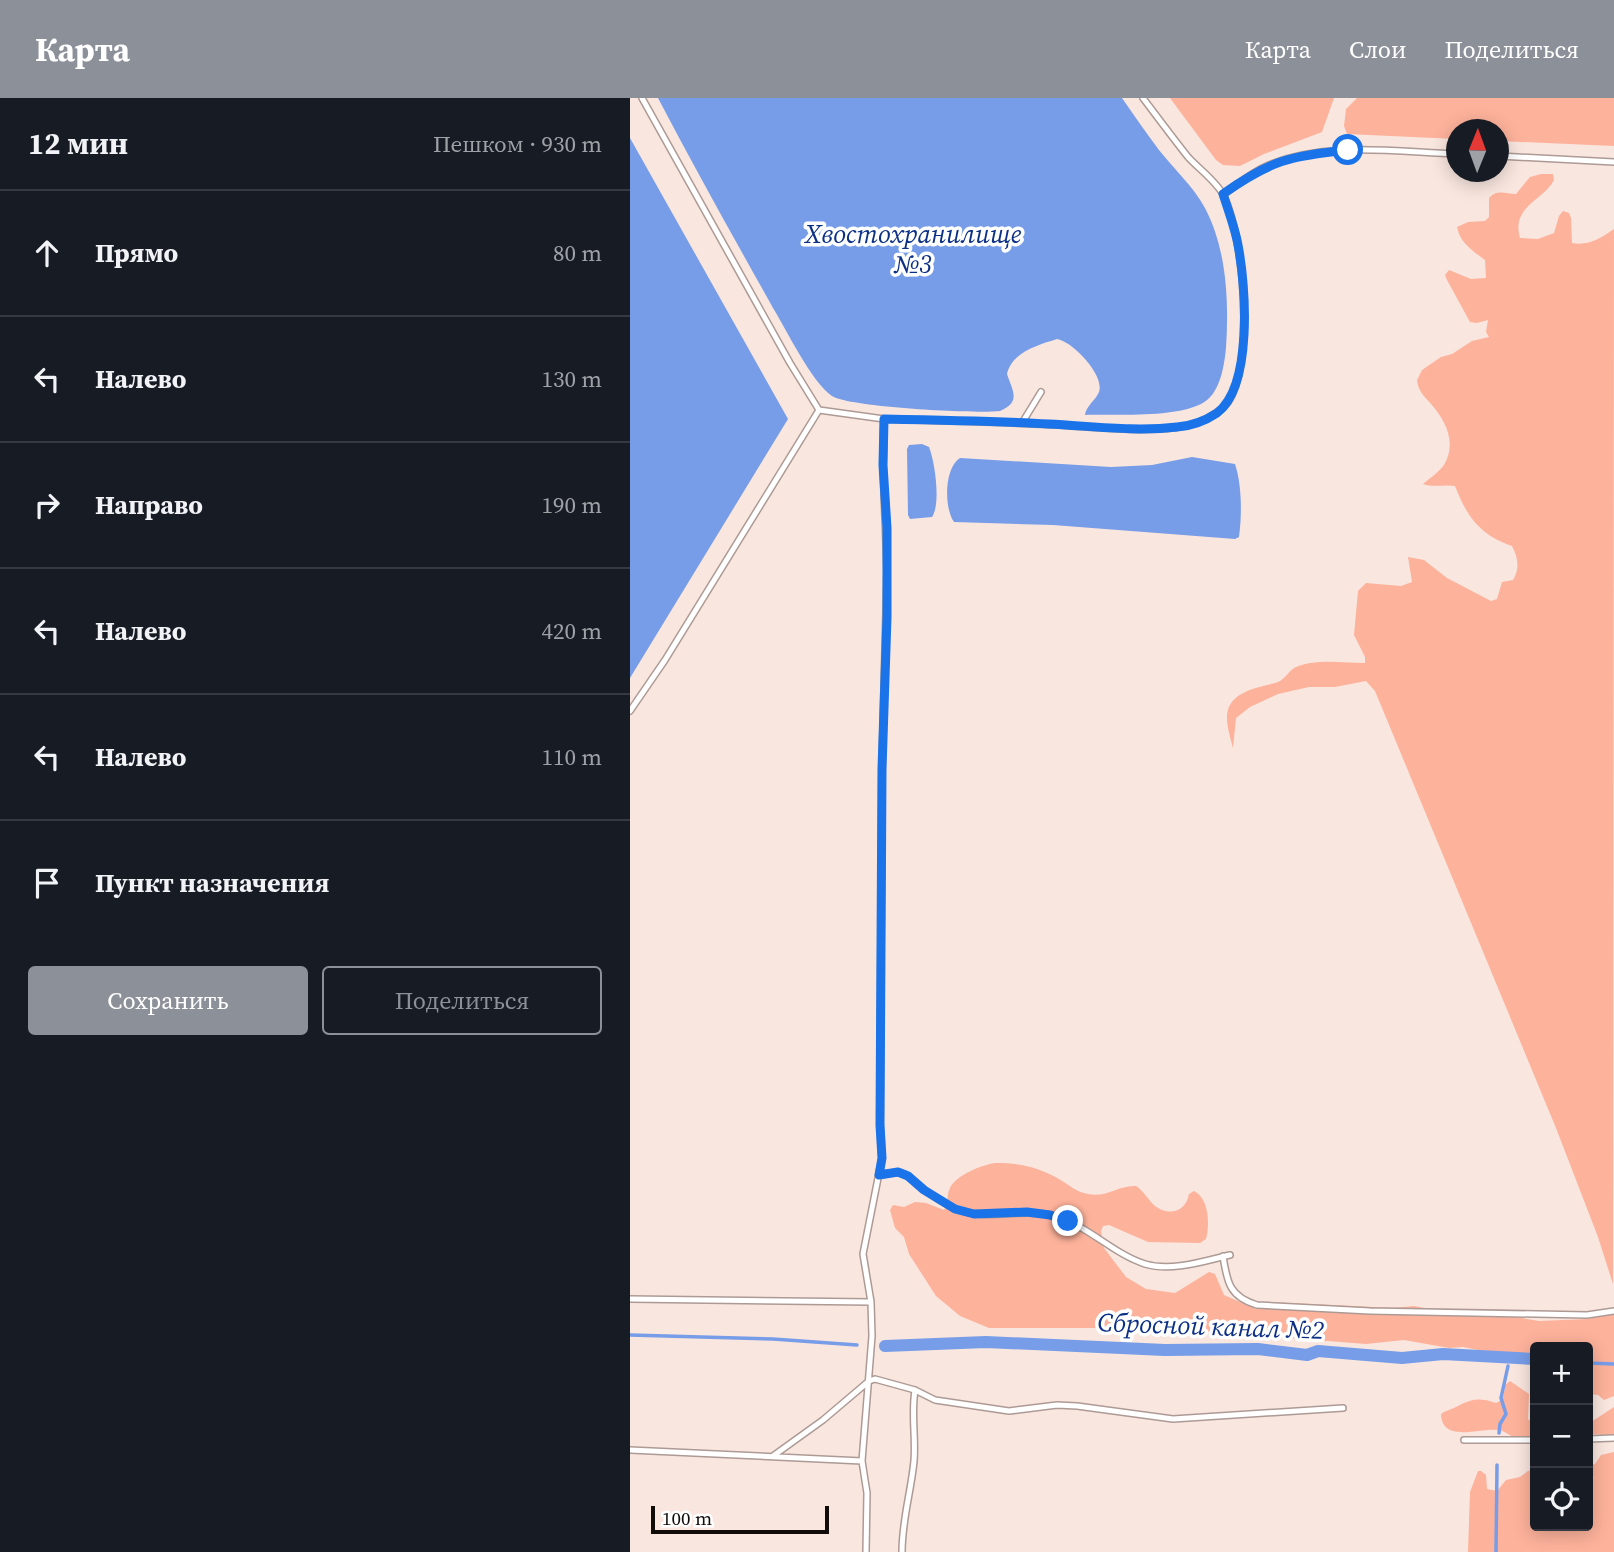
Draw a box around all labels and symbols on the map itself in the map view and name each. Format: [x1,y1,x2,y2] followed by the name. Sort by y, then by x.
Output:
[1446,119,1509,182] north arrow
[1332,134,1363,165] route start
[804,216,1022,282] water label: Хвостохранилище №3
[1052,1205,1083,1236] route end
[1097,1304,1325,1348] water label: Сбросной канал №2
[651,1503,830,1535] scale bar

